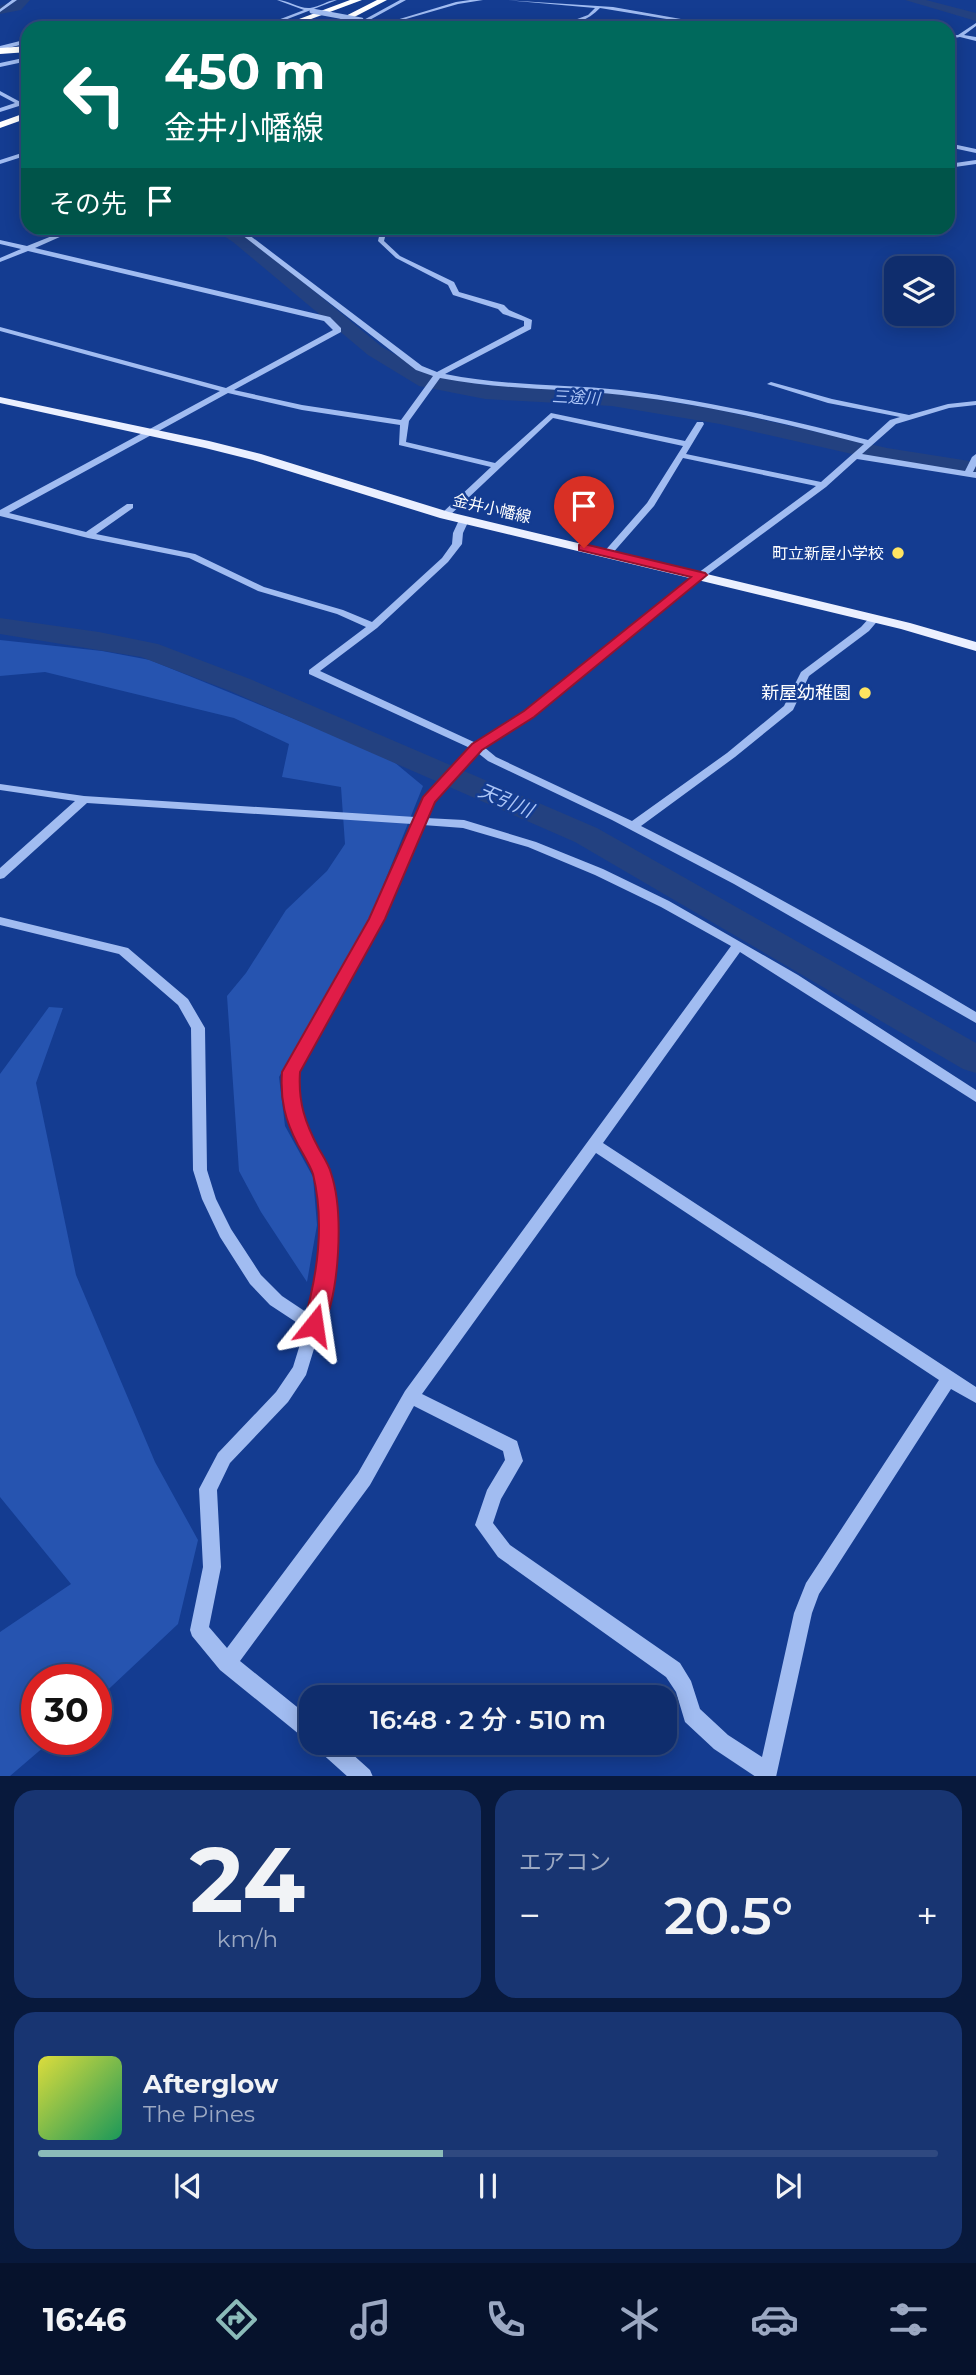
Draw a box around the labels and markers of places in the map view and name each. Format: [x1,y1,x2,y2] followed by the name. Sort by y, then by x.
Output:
[554,476,614,548] pin
[772,544,884,563] place label: 町立新屋小学校
[890,545,906,561] marker: 町立新屋小学校
[761,682,851,704] place label: 新屋幼稚園
[857,685,873,701] marker: 新屋幼稚園

